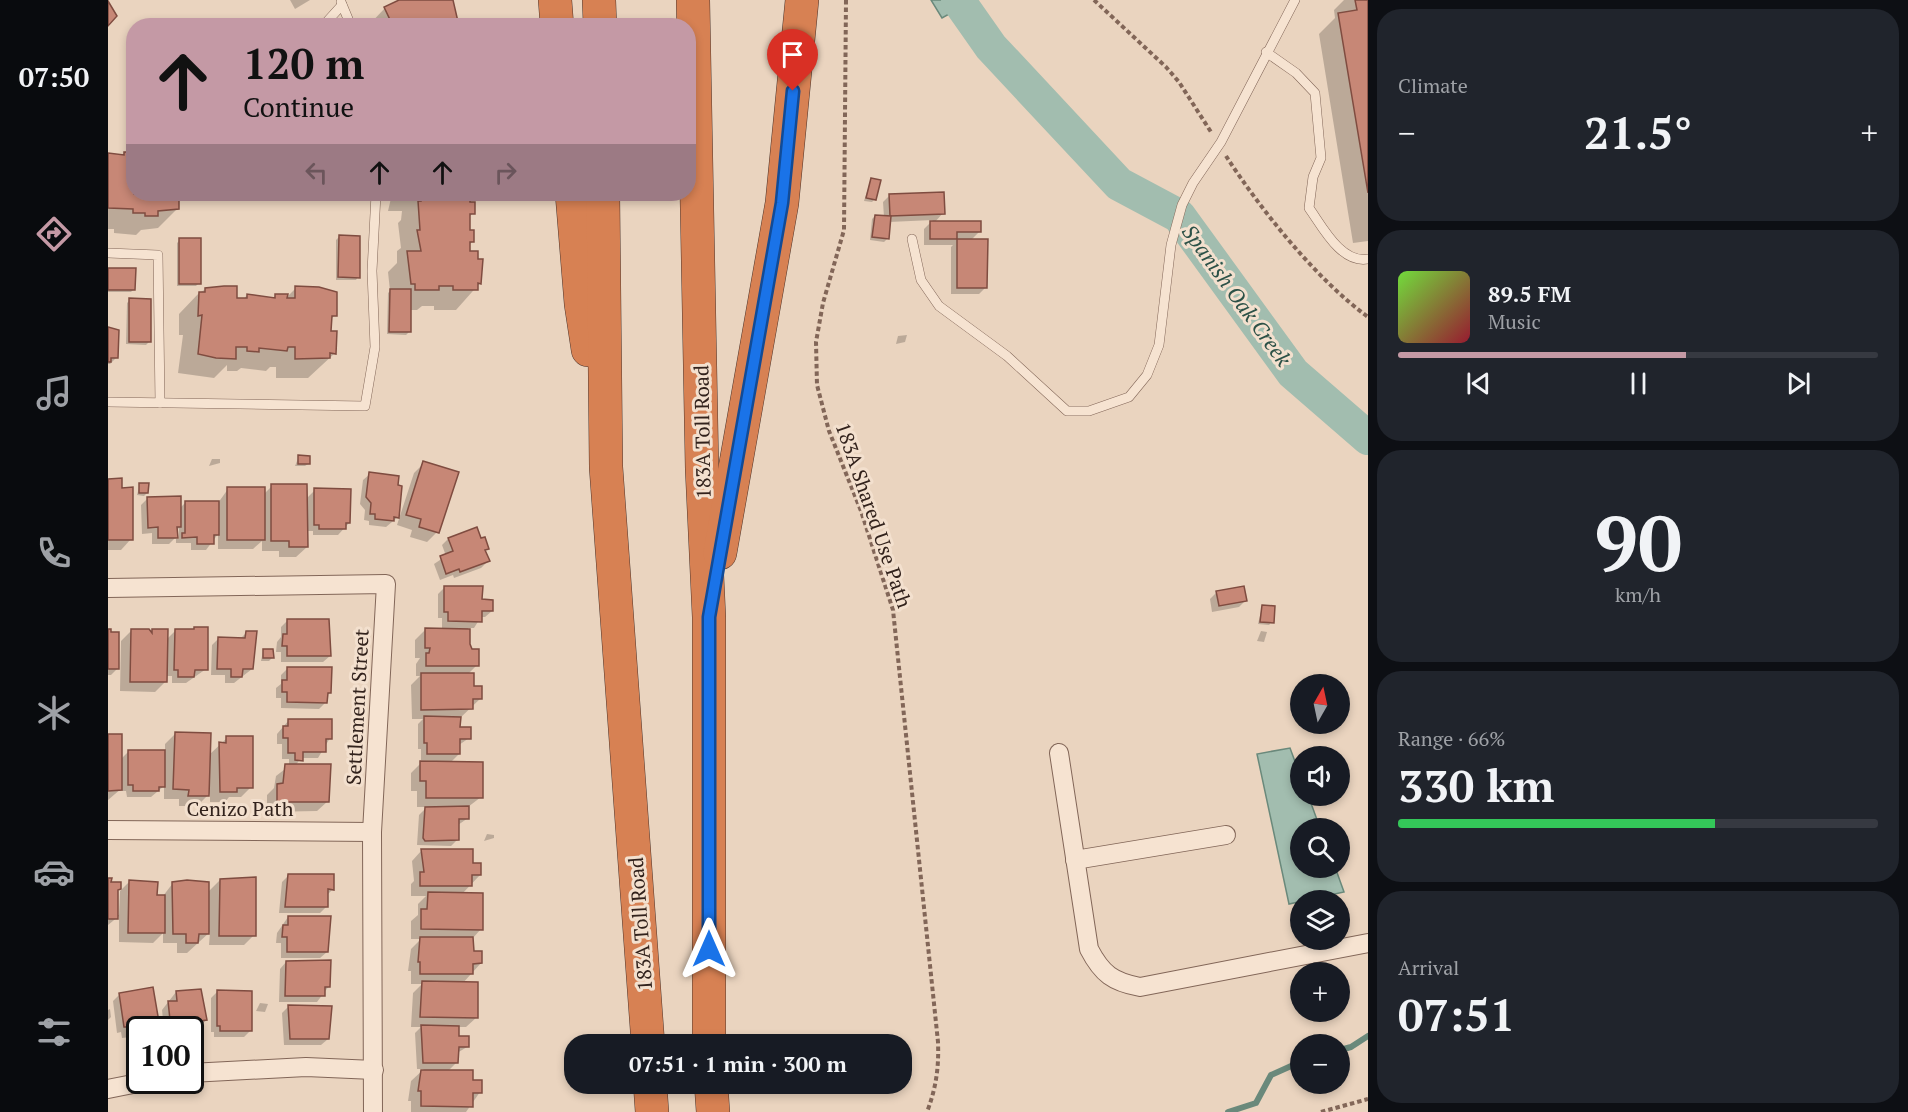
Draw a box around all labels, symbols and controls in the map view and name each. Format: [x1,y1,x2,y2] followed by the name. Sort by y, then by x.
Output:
[767,29,818,91] pin
[243,35,364,91] text: 120 m
[776,38,809,71] icon: arrive
[144,42,222,120] icon: ahead
[19,59,89,95] text: 07:50
[1398,72,1468,99] text: Climate
[243,89,354,125] text: Continue
[1584,102,1692,162] text: 21.5°
[1398,111,1416,154] text: −
[1860,111,1878,154] text: +
[300,156,333,189] icon: left
[363,156,396,189] icon: ahead
[426,156,459,189] icon: ahead
[489,156,522,189] icon: right
[33,213,75,255] icon: directions
[1176,219,1298,372] water label: Spanish Oak Creek
[1488,279,1571,308] text: 89.5 FM
[1488,308,1541,335] text: Music
[687,365,717,499] street label: 183A Toll Road
[1462,367,1495,400] icon: previous
[1622,367,1655,400] icon: pause
[1782,367,1815,400] icon: next
[33,372,75,414] icon: music
[830,419,919,612] street label: 183A Shared Use Path
[1594,490,1682,593] text: 90
[33,532,75,574] icon: phone
[1615,581,1661,608] text: km/h
[339,628,375,786] street label: Settlement Street
[1290,674,1350,734] north arrow
[1290,674,1350,1094] map controls
[33,692,75,734] icon: climate
[1398,725,1505,752] text: Range · 66%
[1290,746,1350,806] button: sound
[1398,755,1554,815] text: 330 km
[187,795,294,822] street label: Cenizo Path
[1290,818,1350,878] button: search
[33,851,75,893] icon: car
[622,856,658,992] street label: 183A Toll Road
[1290,890,1350,950] button: layers
[677,917,741,981] position arrow
[1398,954,1459,981] text: Arrival
[1290,962,1350,1022] button: +
[1398,984,1515,1044] text: 07:51
[33,1011,75,1053] icon: filters
[126,1016,204,1094] speed limit sign: 100
[1290,1034,1350,1094] button: −
[629,1049,847,1078] text: 07:51 · 1 min · 300 m

